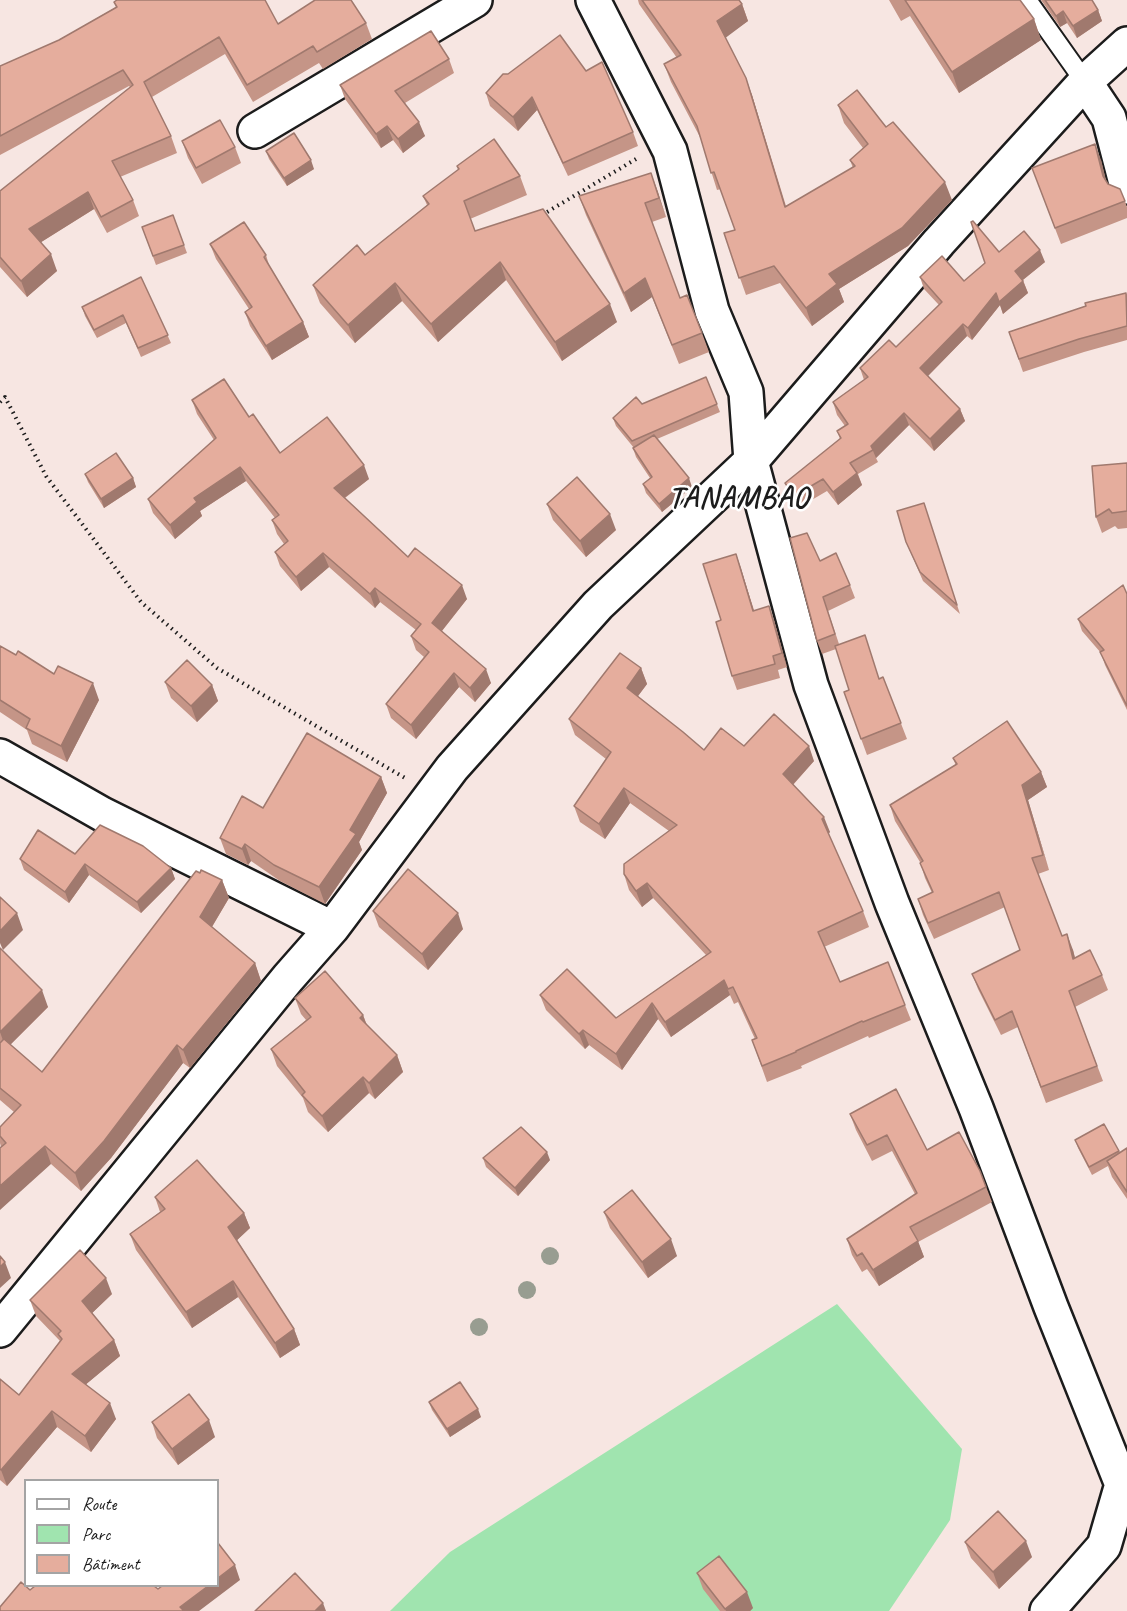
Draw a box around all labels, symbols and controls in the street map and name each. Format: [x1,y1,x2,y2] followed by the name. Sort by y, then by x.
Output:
[670,481,808,517] district label: TANAMBAO
[24,1479,219,1587] legend
[82,1493,116,1515] text: Route
[82,1523,110,1545] text: Parc
[82,1553,140,1575] text: Bâtiment

